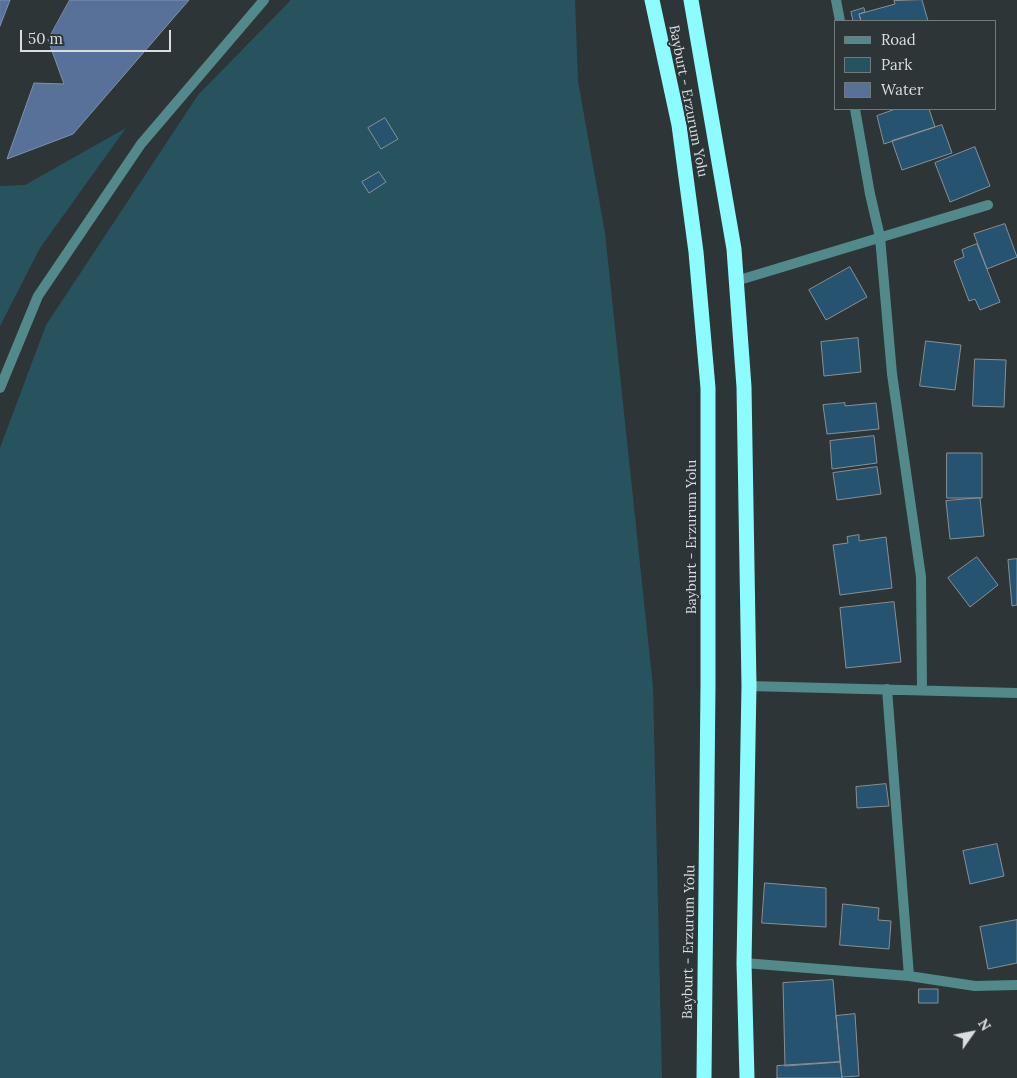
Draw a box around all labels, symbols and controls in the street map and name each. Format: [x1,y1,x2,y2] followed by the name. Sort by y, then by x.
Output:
[22,20,174,52] scale bar
[834,20,997,110] legend
[665,24,711,178] street label: Bayburt - Erzurum Yolu
[28,29,63,48] text: 50 m
[881,30,916,49] text: Road
[881,55,912,74] text: Park
[881,80,923,99] text: Water
[684,460,700,614] street label: Bayburt - Erzurum Yolu
[679,865,699,1019] street label: Bayburt - Erzurum Yolu
[947,1008,997,1058] north arrow
[974,1015,995,1034] text: N

